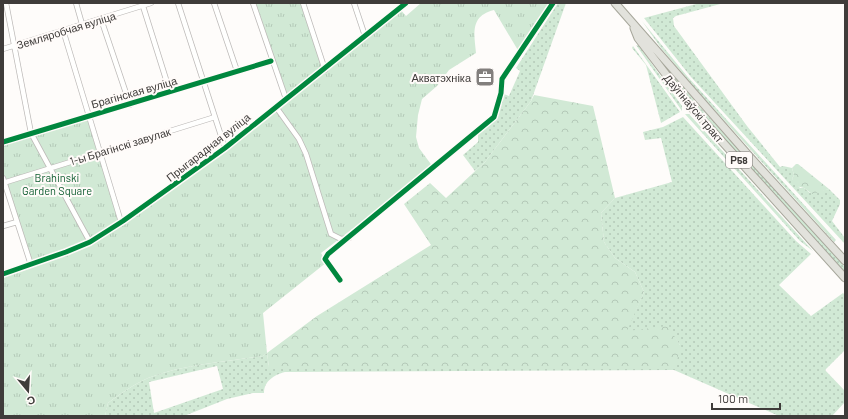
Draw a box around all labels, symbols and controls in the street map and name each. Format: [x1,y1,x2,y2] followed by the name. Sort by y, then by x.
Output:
[15,8,118,51] street label: Земляробчая вуліца
[474,66,496,88] office icon: Акватэхніка
[412,71,472,84] place label: Акватэхніка
[662,71,726,145] street label: Даўгінаўскі тракт
[89,73,179,111] street label: Брагінская вуліца
[163,110,253,184] street label: Прыгарадная вуліца
[68,124,172,168] street label: 1-ы Брагінскі завулак
[726,152,752,168] road number: Р58
[22,171,92,197] park label: Brahinski Garden Square
[8,371,48,411] north arrow
[712,385,780,411] scale bar
[718,391,748,405] text: 100 m
[25,394,37,408] text: С

